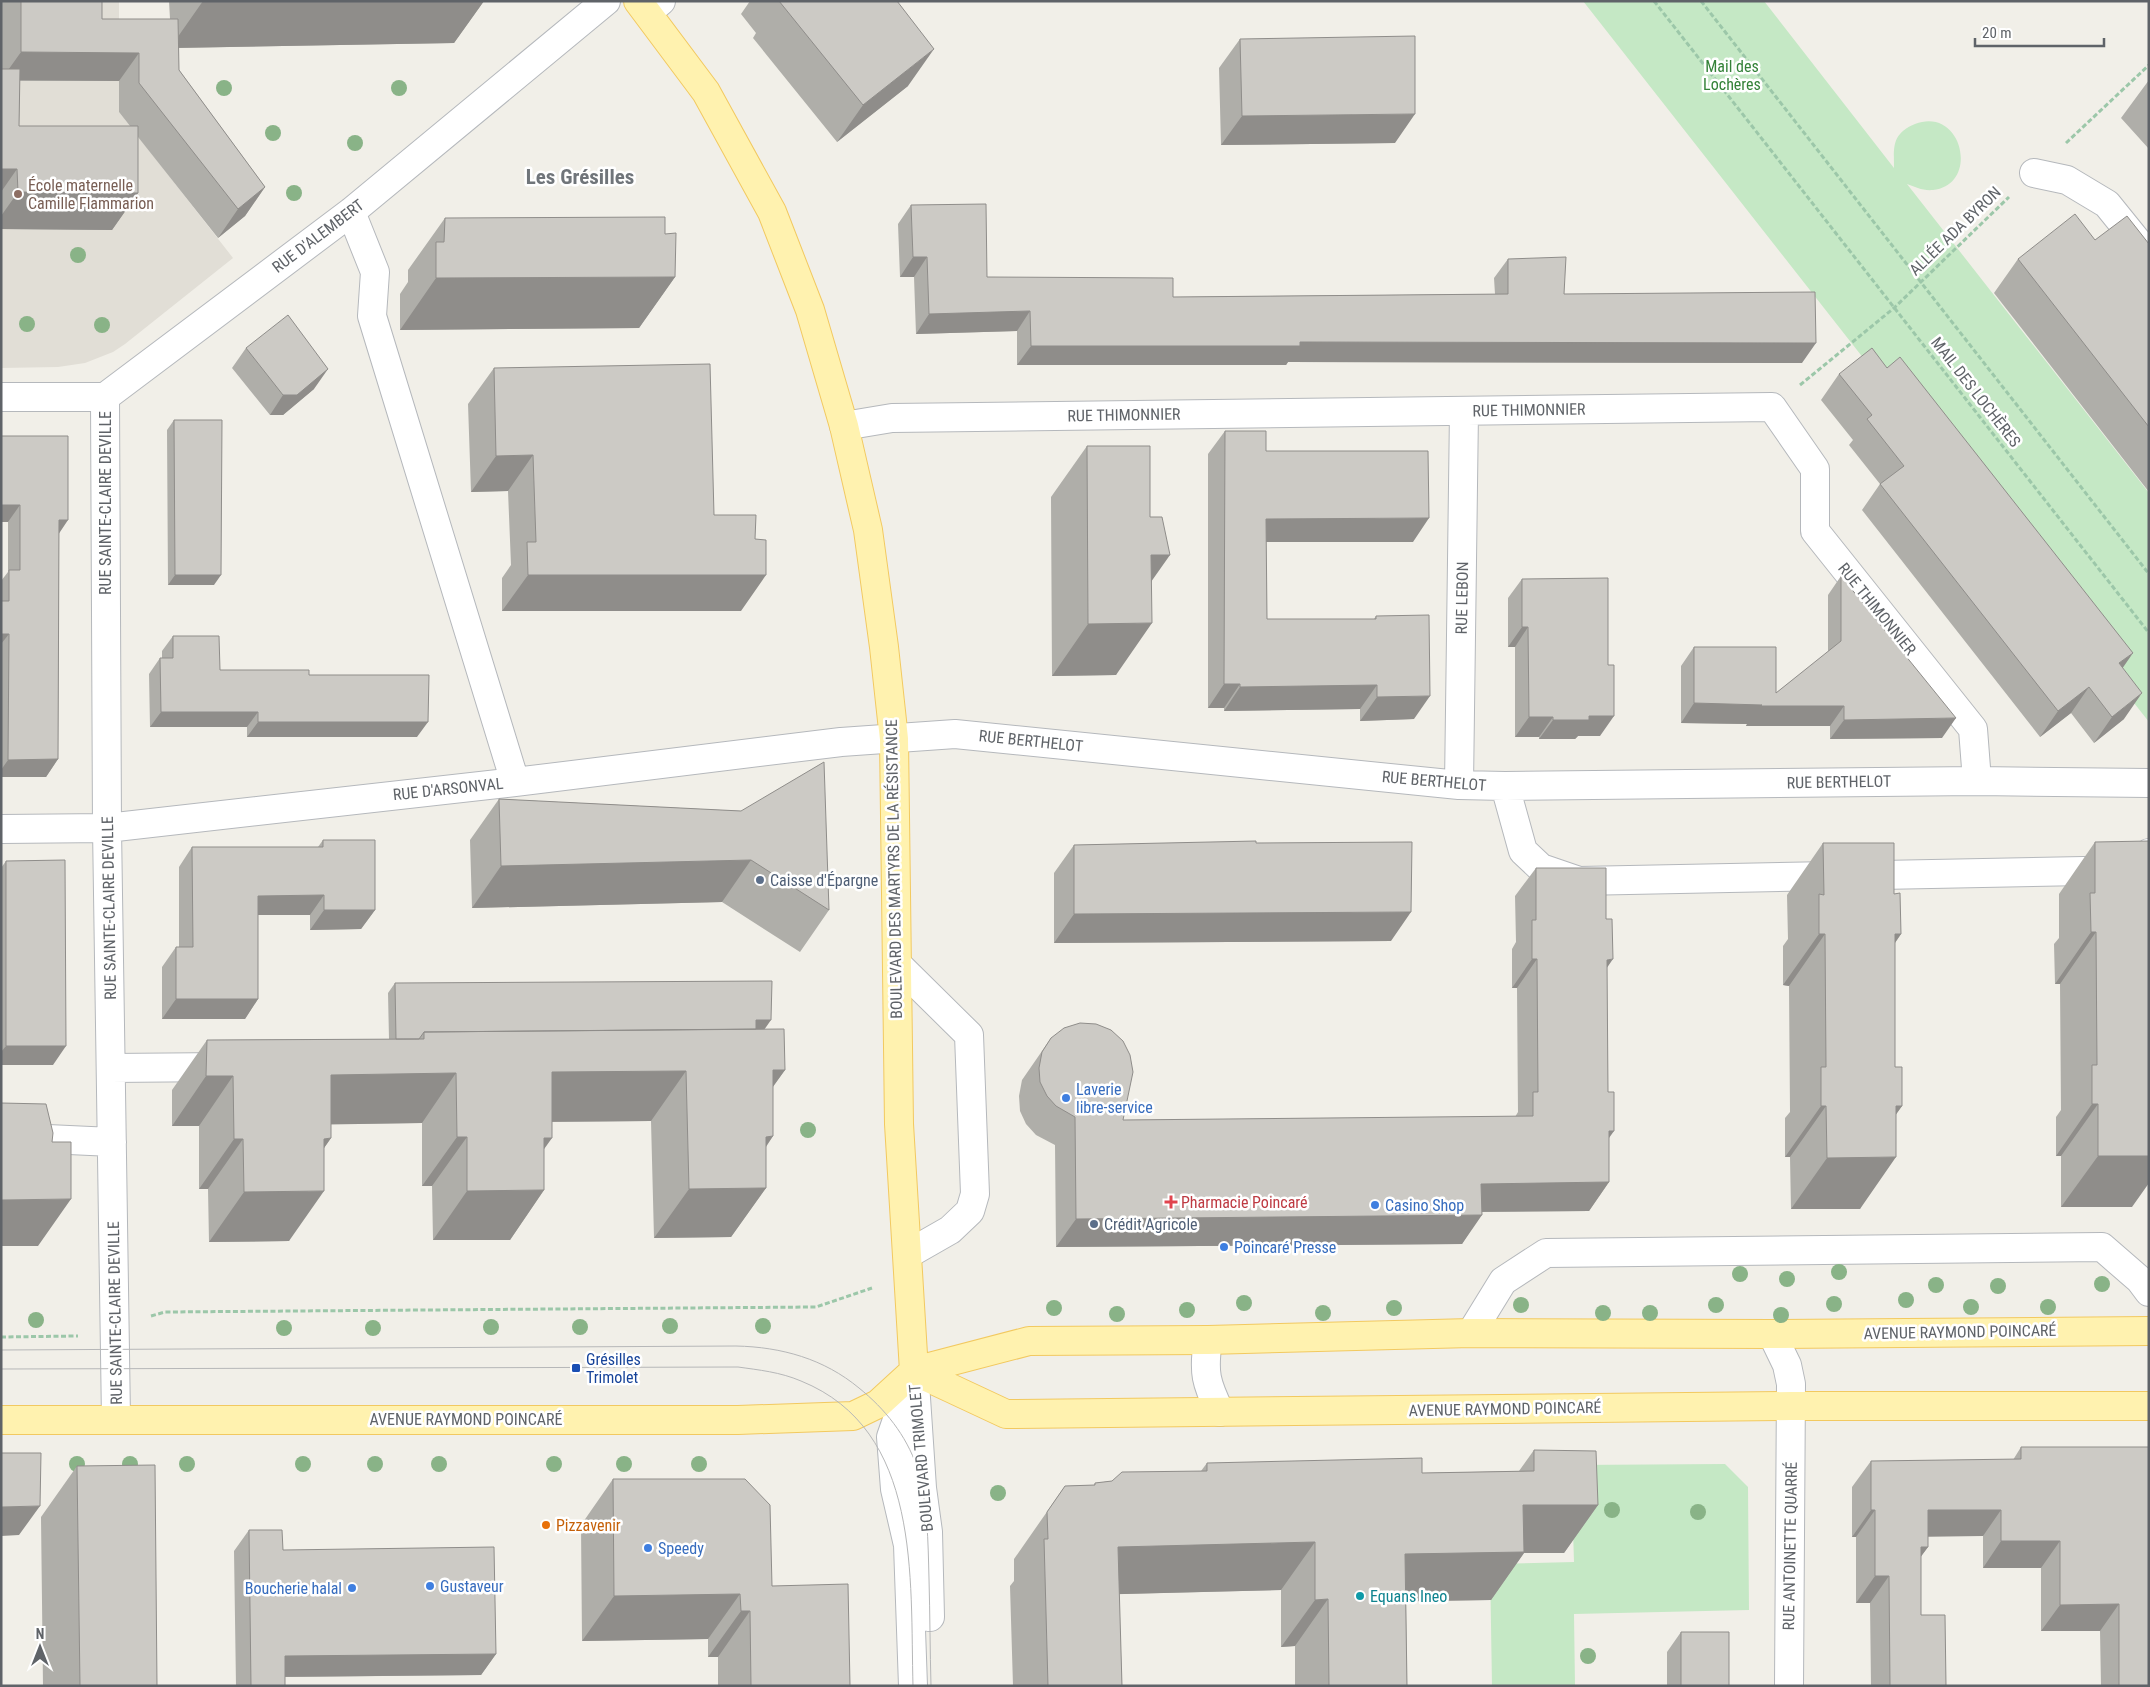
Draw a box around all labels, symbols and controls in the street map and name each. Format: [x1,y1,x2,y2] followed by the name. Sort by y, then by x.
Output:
[1975,15,2104,47] scale bar
[1982,24,2012,42] text: 20 m
[1703,57,1761,94] park label: Mail des Lochères
[526,165,634,189] district label: Les Grésilles
[28,176,154,213] place label: École maternelle Camille Flammarion
[1905,183,2005,279] street label: ALLÉE ADA BYRON
[12,188,24,200] marker: École maternelle Camille Flammarion
[268,195,368,277] street label: RUE D'ALEMBERT
[1927,333,2025,451] street label: MAIL DES LOCHÈRES
[1472,400,1586,420] street label: RUE THIMONNIER
[1067,405,1181,425] street label: RUE THIMONNIER
[96,411,115,595] street label: RUE SAINTE-CLAIRE DEVILLE
[1834,559,1920,659] street label: RUE THIMONNIER
[1452,561,1472,635] street label: RUE LEBON
[882,719,906,1019] street label: BOULEVARD DES MARTYRS DE LA RÉSISTANCE
[978,726,1084,756] street label: RUE BERTHELOT
[1381,767,1487,795] street label: RUE BERTHELOT
[1786,772,1892,792] street label: RUE BERTHELOT
[392,774,505,804] street label: RUE D'ARSONVAL
[98,816,120,1000] street label: RUE SAINTE-CLAIRE DEVILLE
[770,871,878,890] place label: Caisse d'Épargne
[754,874,766,886] marker: Caisse d'Épargne
[1076,1080,1153,1117] place label: Laverie libre-service
[1060,1092,1072,1104] marker: Laverie libre-service
[1181,1193,1308,1212] place label: Pharmacie Poincaré
[1165,1196,1177,1208] marker: Pharmacie Poincaré
[1385,1196,1464,1215] place label: Casino Shop
[1369,1199,1381,1211] marker: Casino Shop
[1104,1215,1198,1234] place label: Crédit Agricole
[1088,1218,1100,1230] marker: Crédit Agricole
[104,1221,126,1405] street label: RUE SAINTE-CLAIRE DEVILLE
[1234,1238,1336,1257] place label: Poincaré Presse
[1218,1241,1230,1253] marker: Poincaré Presse
[1863,1321,2057,1343] street label: AVENUE RAYMOND POINCARÉ
[586,1350,641,1387] place label: Grésilles Trimolet
[570,1362,582,1374] marker: Grésilles Trimolet
[905,1383,937,1533] street label: BOULEVARD TRIMOLET
[1408,1398,1602,1420] street label: AVENUE RAYMOND POINCARÉ
[370,1410,563,1429] street label: AVENUE RAYMOND POINCARÉ
[1779,1461,1801,1631] street label: RUE ANTOINETTE QUARRÉ
[556,1516,621,1535] place label: Pizzavenir
[540,1519,552,1531] marker: Pizzavenir
[658,1539,704,1558] place label: Speedy
[642,1542,654,1554] marker: Speedy
[440,1577,504,1596] place label: Gustaveur
[245,1579,342,1598] place label: Boucherie halal
[424,1580,436,1592] marker: Gustaveur
[346,1582,358,1594] marker: Boucherie halal
[1370,1587,1447,1606] place label: Equans Ineo
[1354,1590,1366,1602] marker: Equans Ineo
[15,1622,65,1672] north arrow
[36,1626,44,1642] text: N

